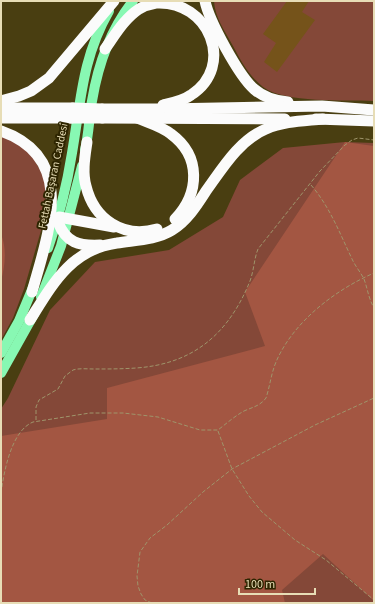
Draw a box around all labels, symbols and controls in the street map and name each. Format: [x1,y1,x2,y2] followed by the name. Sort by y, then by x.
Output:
[34,122,72,230] street label: Fettah Başaran Caddesi
[239,570,315,596] scale bar
[245,576,275,593] text: 100 m

